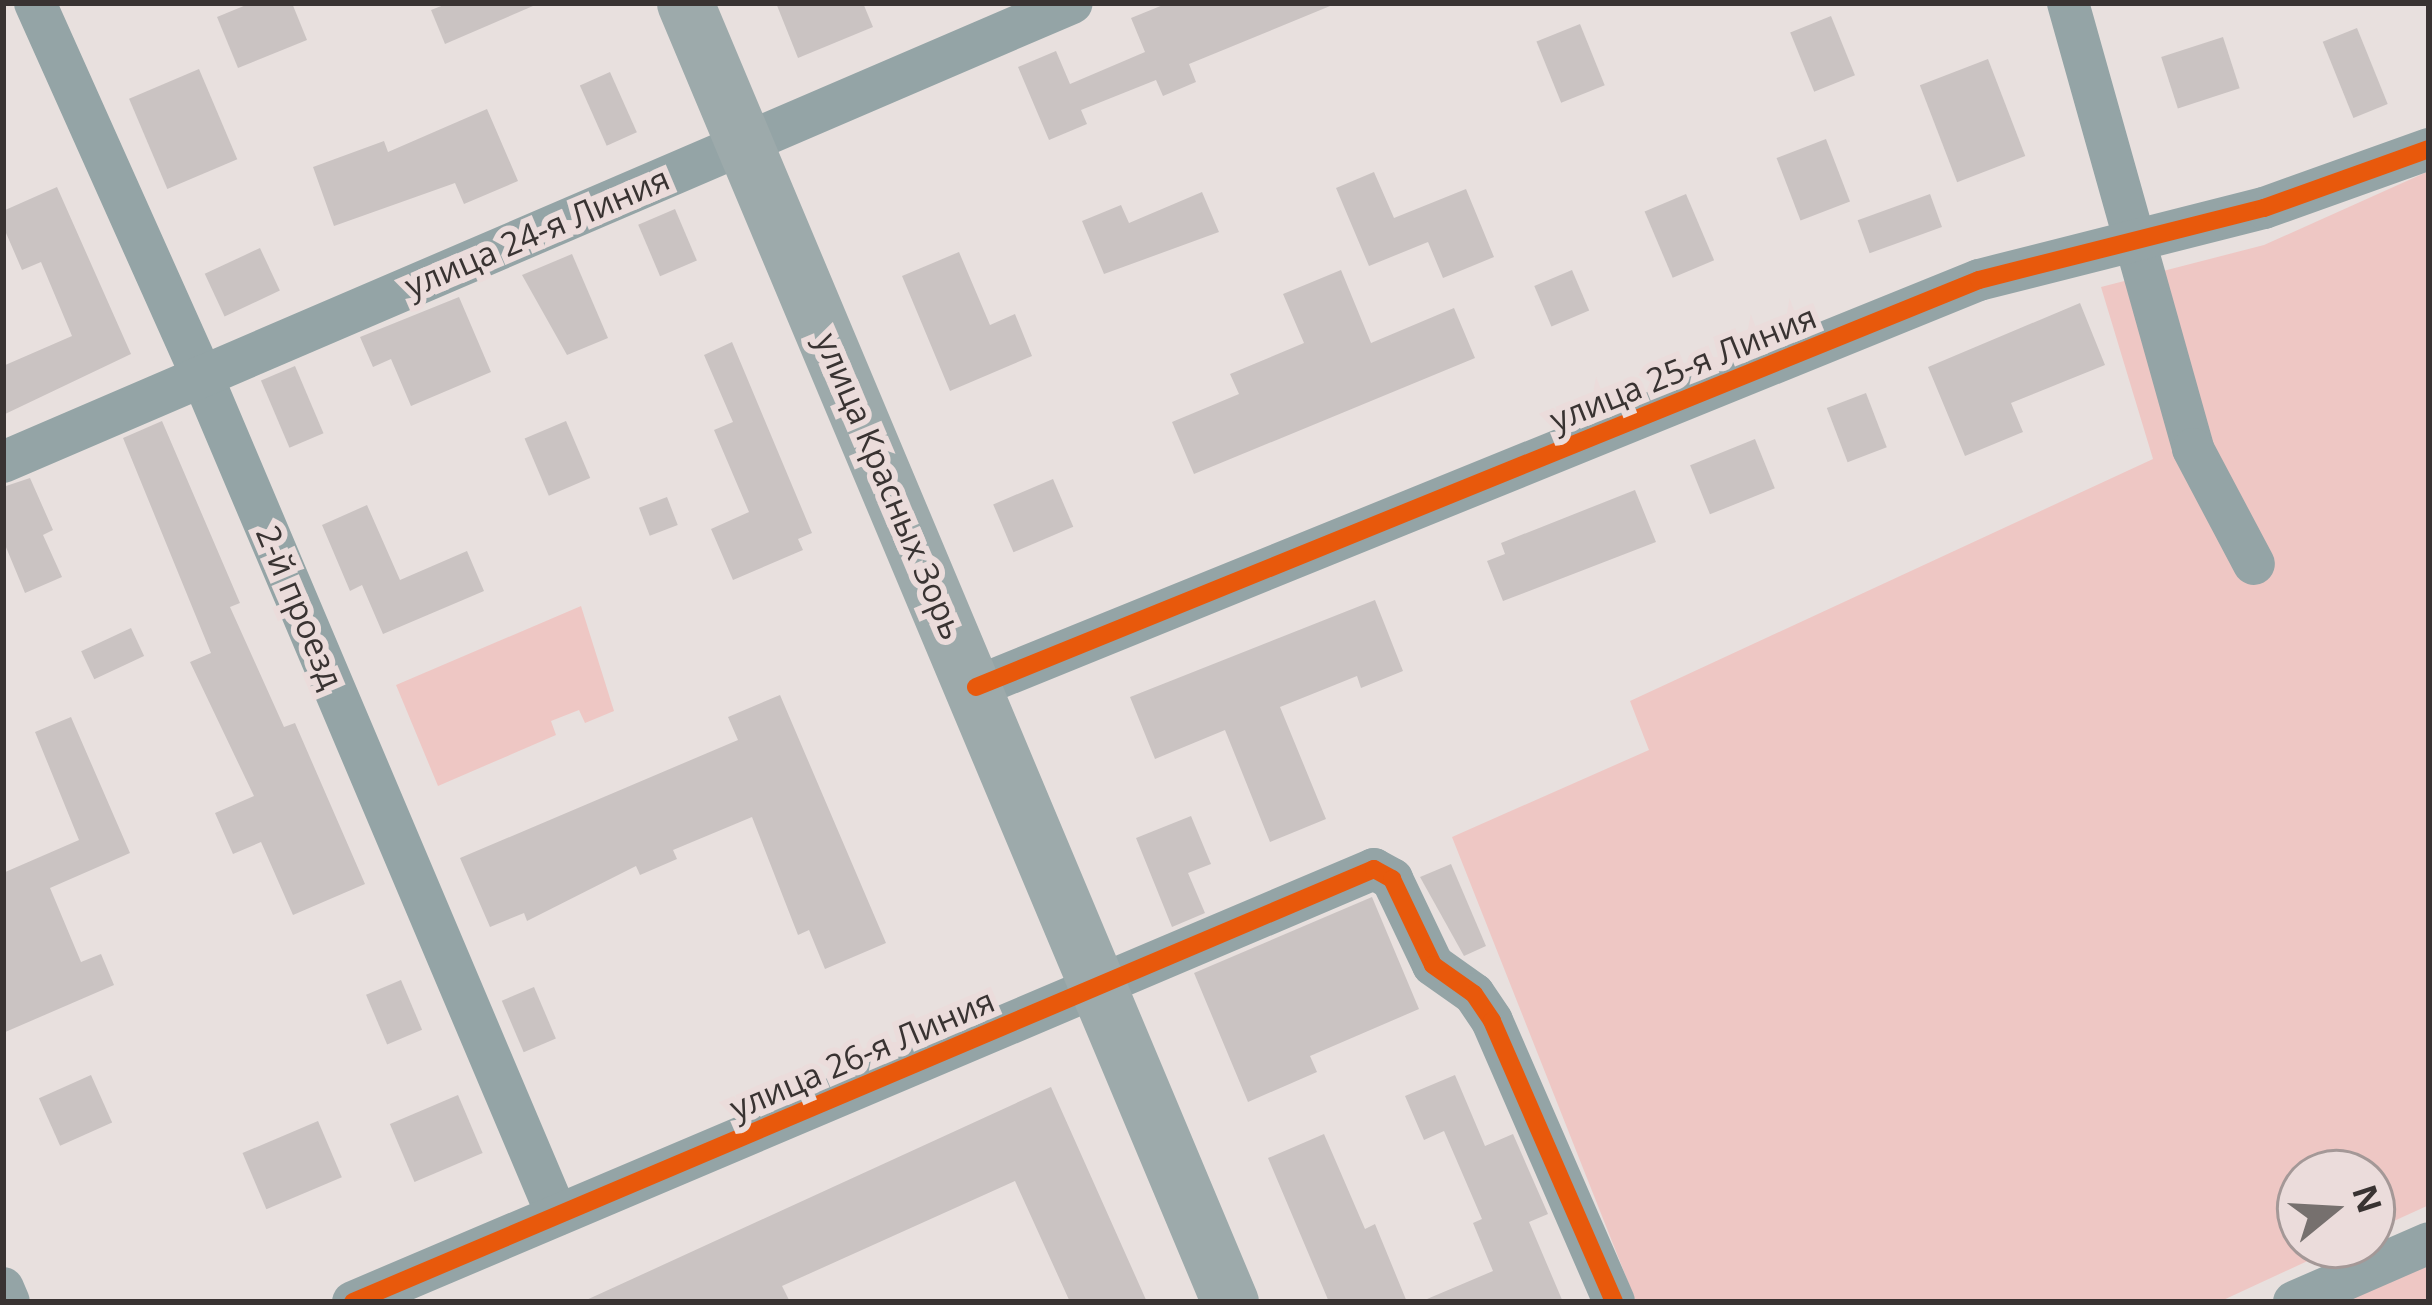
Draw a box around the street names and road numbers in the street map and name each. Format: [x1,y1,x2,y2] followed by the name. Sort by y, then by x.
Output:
[399,158,675,306] street label: улица 24-я Линия
[1544,297,1822,439] street label: улица 25-я Линия
[807,327,973,645] street label: улица Красных Зорь
[248,520,352,694] street label: 2-й проезд
[724,980,1000,1128] street label: улица 26-я Линия

